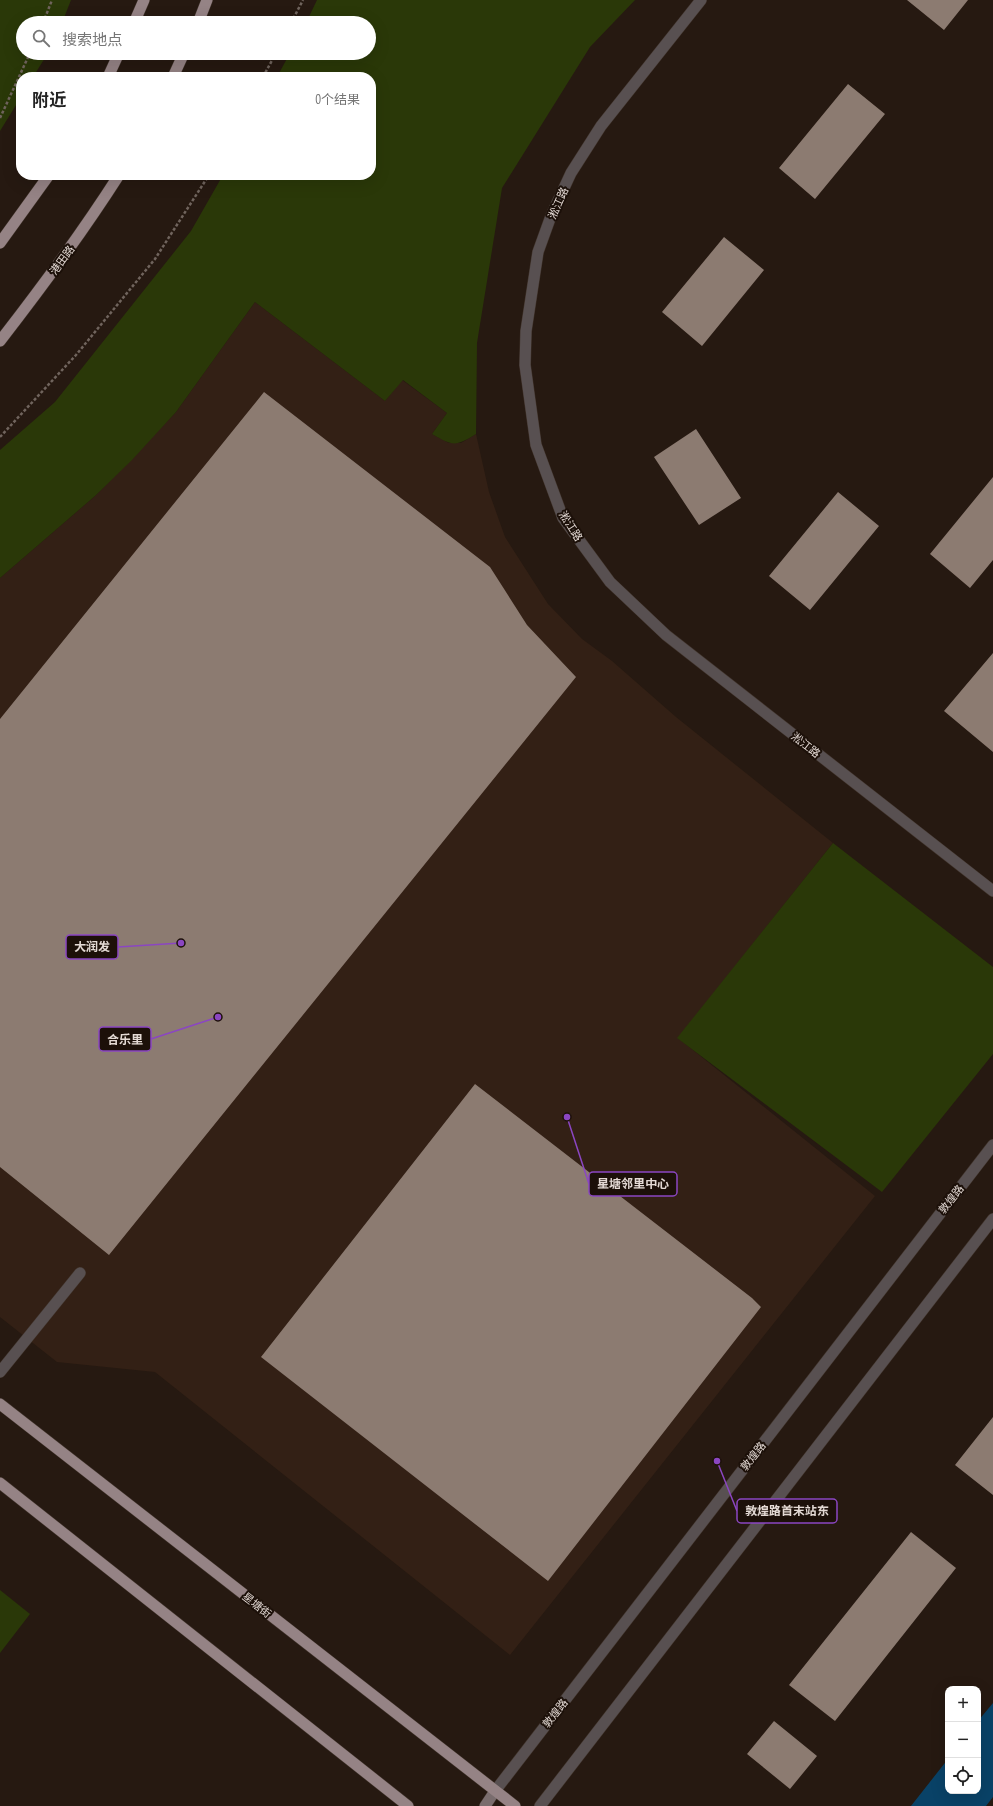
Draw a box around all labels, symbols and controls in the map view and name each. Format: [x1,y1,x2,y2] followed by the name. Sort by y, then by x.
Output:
[16,16,376,60] search box
[30,27,52,49] icon: search
[62,30,122,49] text: 搜索地点
[32,89,66,111] text: 附近
[315,91,360,108] text: 0个结果
[545,185,571,221] street label: 淞江路
[47,243,77,277] street label: 港田路
[556,508,586,544] street label: 淞江路
[789,729,823,761] street label: 淞江路
[66,935,118,959] callout: 大润发
[74,939,110,954] text: 大润发
[99,1027,151,1051] callout: 合乐里
[107,1032,143,1047] text: 合乐里
[589,1172,677,1196] callout: 星塘邻里中心
[597,1176,669,1191] text: 星塘邻里中心
[935,1182,967,1216] street label: 敦煌路
[737,1439,769,1473] street label: 敦煌路
[737,1499,837,1523] callout: 敦煌路首末站东
[745,1503,829,1518] text: 敦煌路首末站东
[240,1589,274,1621] street label: 星塘街
[945,1686,981,1794] map controls
[945,1686,981,1722] button: +
[539,1696,571,1730] street label: 敦煌路
[945,1722,981,1758] button: −
[945,1758,981,1794] button: locate

